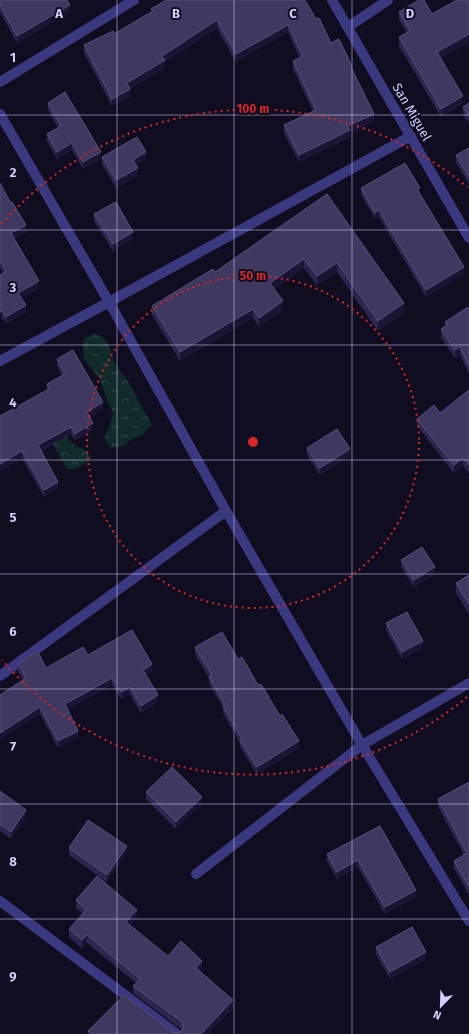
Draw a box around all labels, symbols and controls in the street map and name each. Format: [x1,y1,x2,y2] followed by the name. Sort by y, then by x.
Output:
[54,6,63,21] text: A
[172,6,180,21] text: B
[289,6,297,21] text: C
[406,6,415,21] text: D
[10,50,16,65] text: 1
[389,80,435,144] street label: San Miguel
[237,102,269,116] text: 100 m
[10,165,17,180] text: 2
[240,269,266,283] text: 50 m
[9,280,17,295] text: 3
[9,395,17,410] text: 4
[246,435,260,449] centre of rings
[10,510,17,525] text: 5
[9,624,17,639] text: 6
[10,739,16,754] text: 7
[9,854,17,869] text: 8
[9,969,17,984] text: 9
[421,986,461,1026] north arrow
[431,1007,443,1022] text: N

